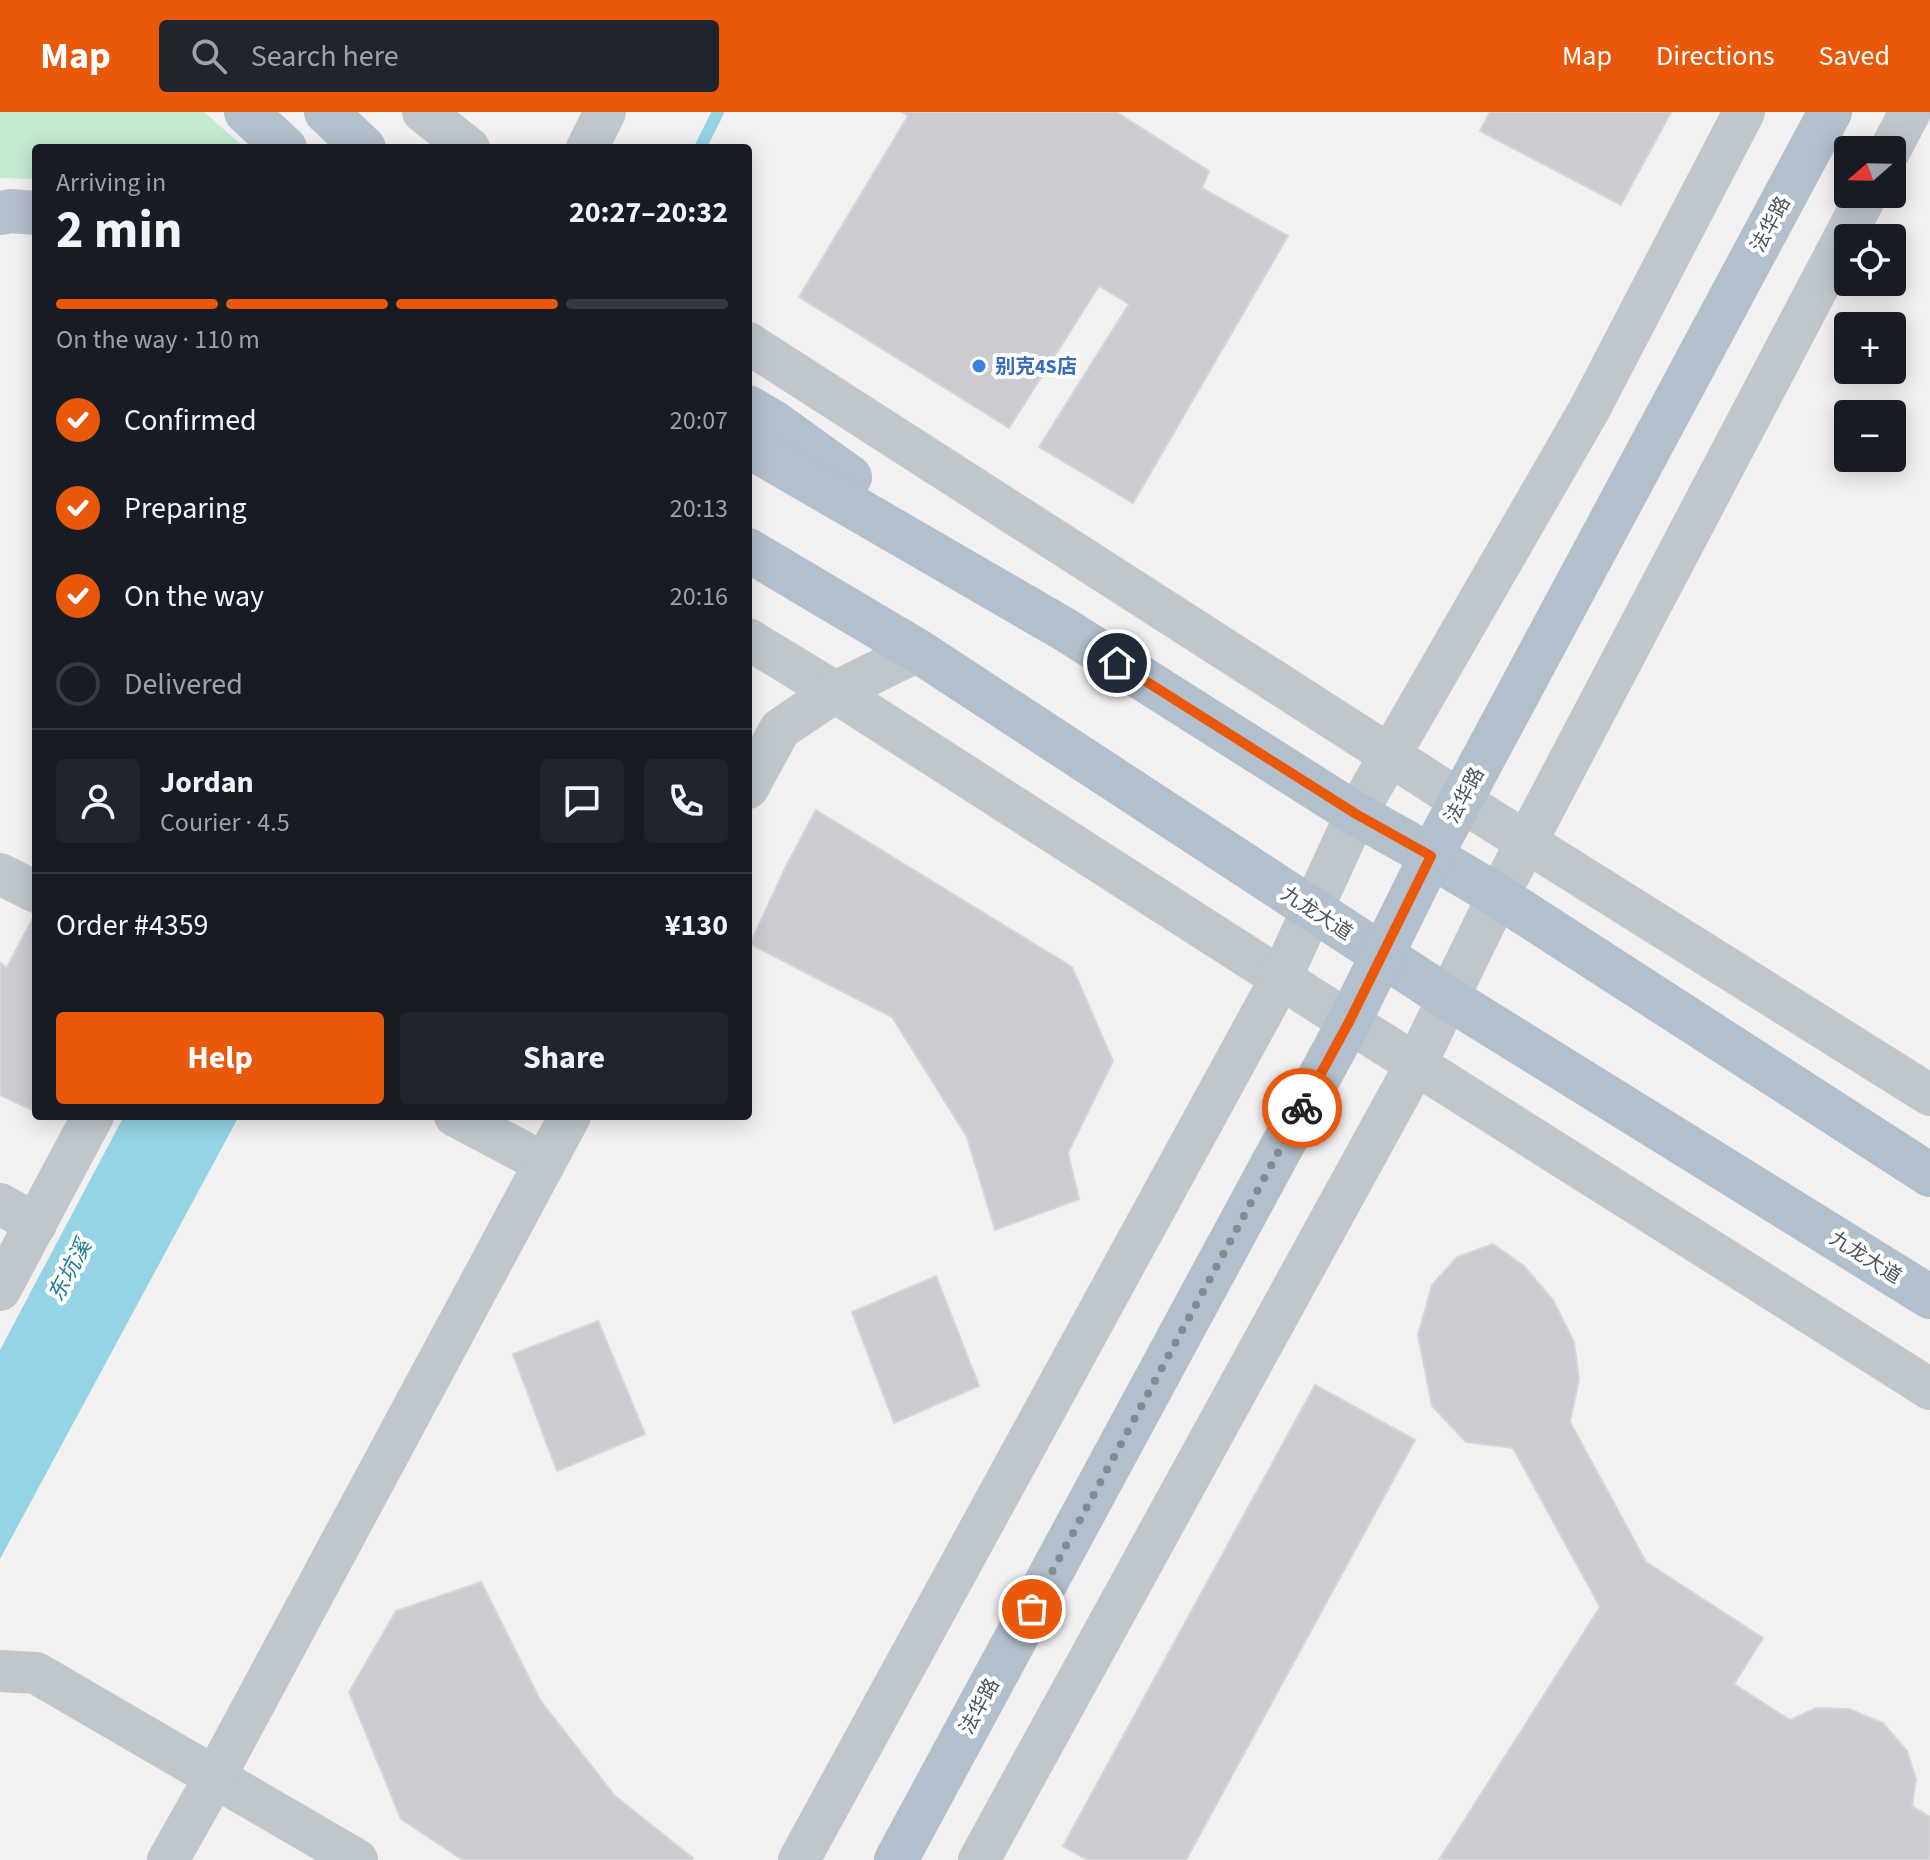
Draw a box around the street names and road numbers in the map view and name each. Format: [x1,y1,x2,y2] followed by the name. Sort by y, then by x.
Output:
[1744,191,1797,258] street label: 法华路
[1438,762,1491,829] street label: 法华路
[1275,880,1358,947] street label: 九龙大道
[1824,1225,1907,1291] street label: 九龙大道
[953,1673,1006,1740] street label: 法华路

